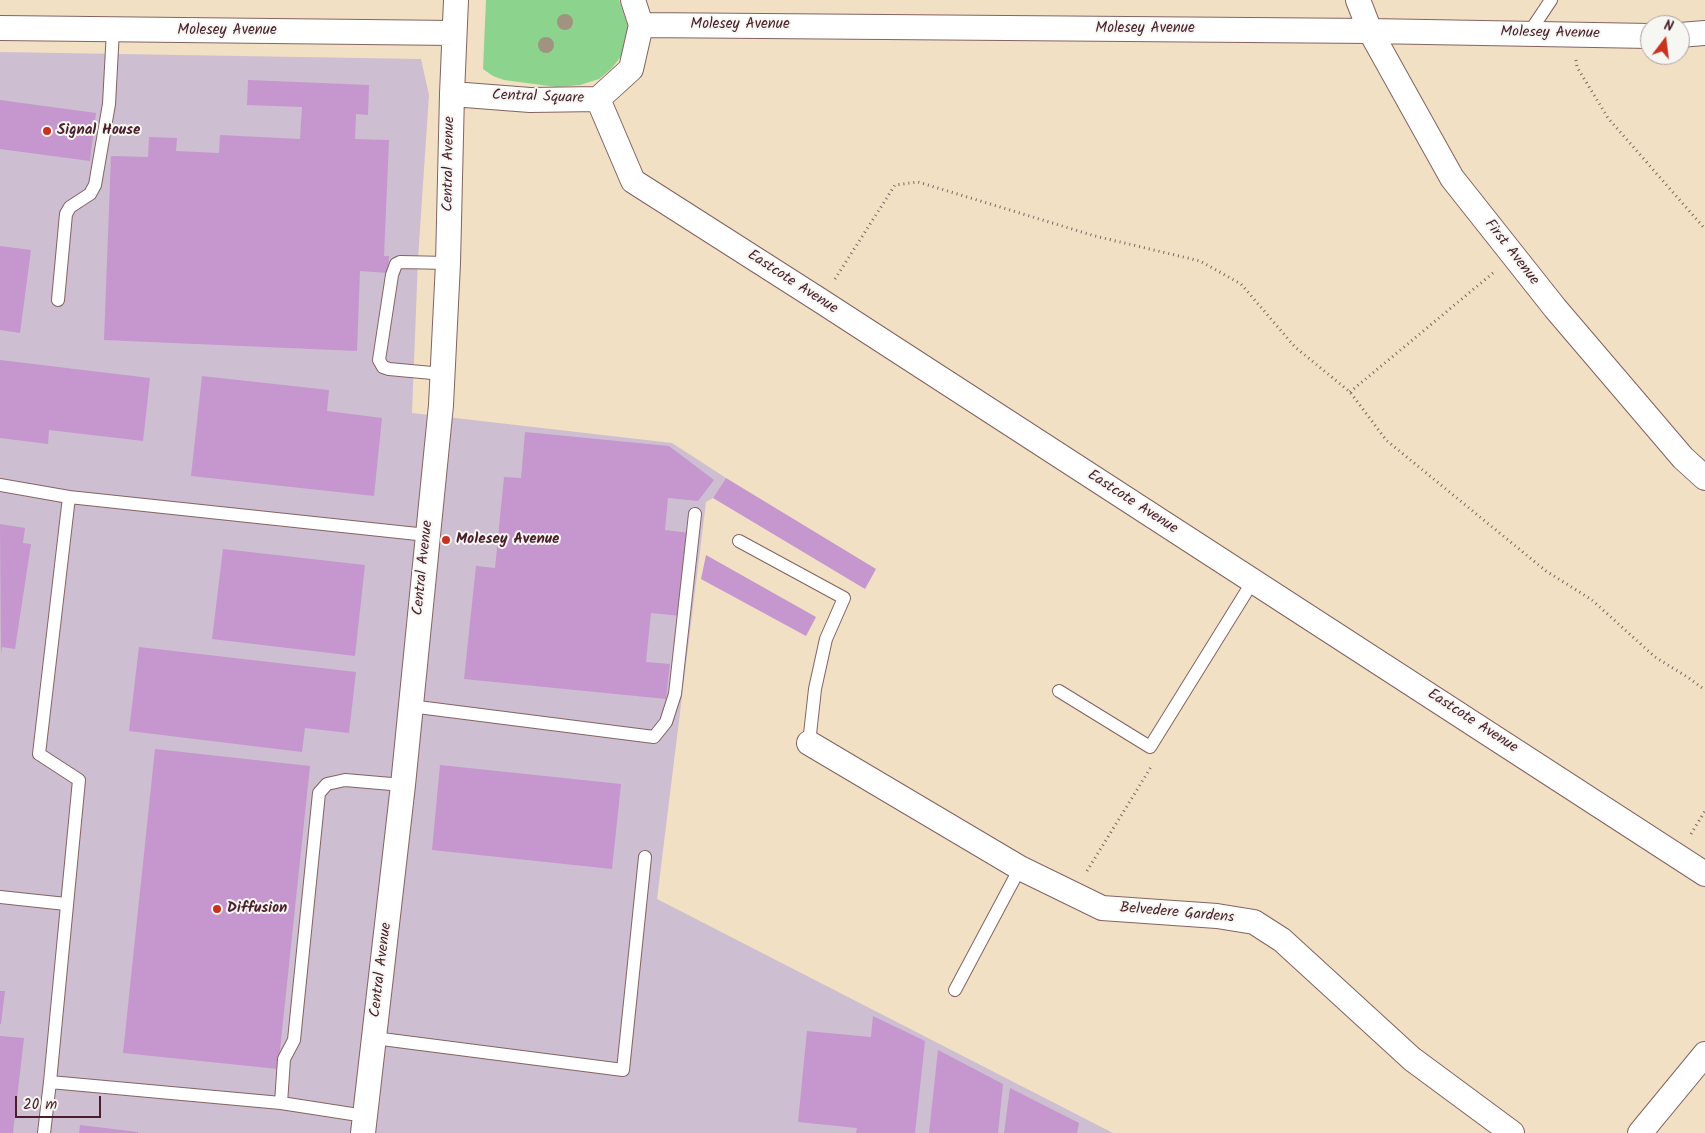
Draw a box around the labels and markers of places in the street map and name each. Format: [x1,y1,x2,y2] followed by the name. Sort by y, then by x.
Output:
[57,122,140,140] place label: Signal House
[41,125,53,137] marker: Signal House
[456,531,559,549] place label: Molesey Avenue
[440,534,452,546] marker: Molesey Avenue
[227,900,287,918] place label: Diffusion
[211,903,223,915] marker: Diffusion

